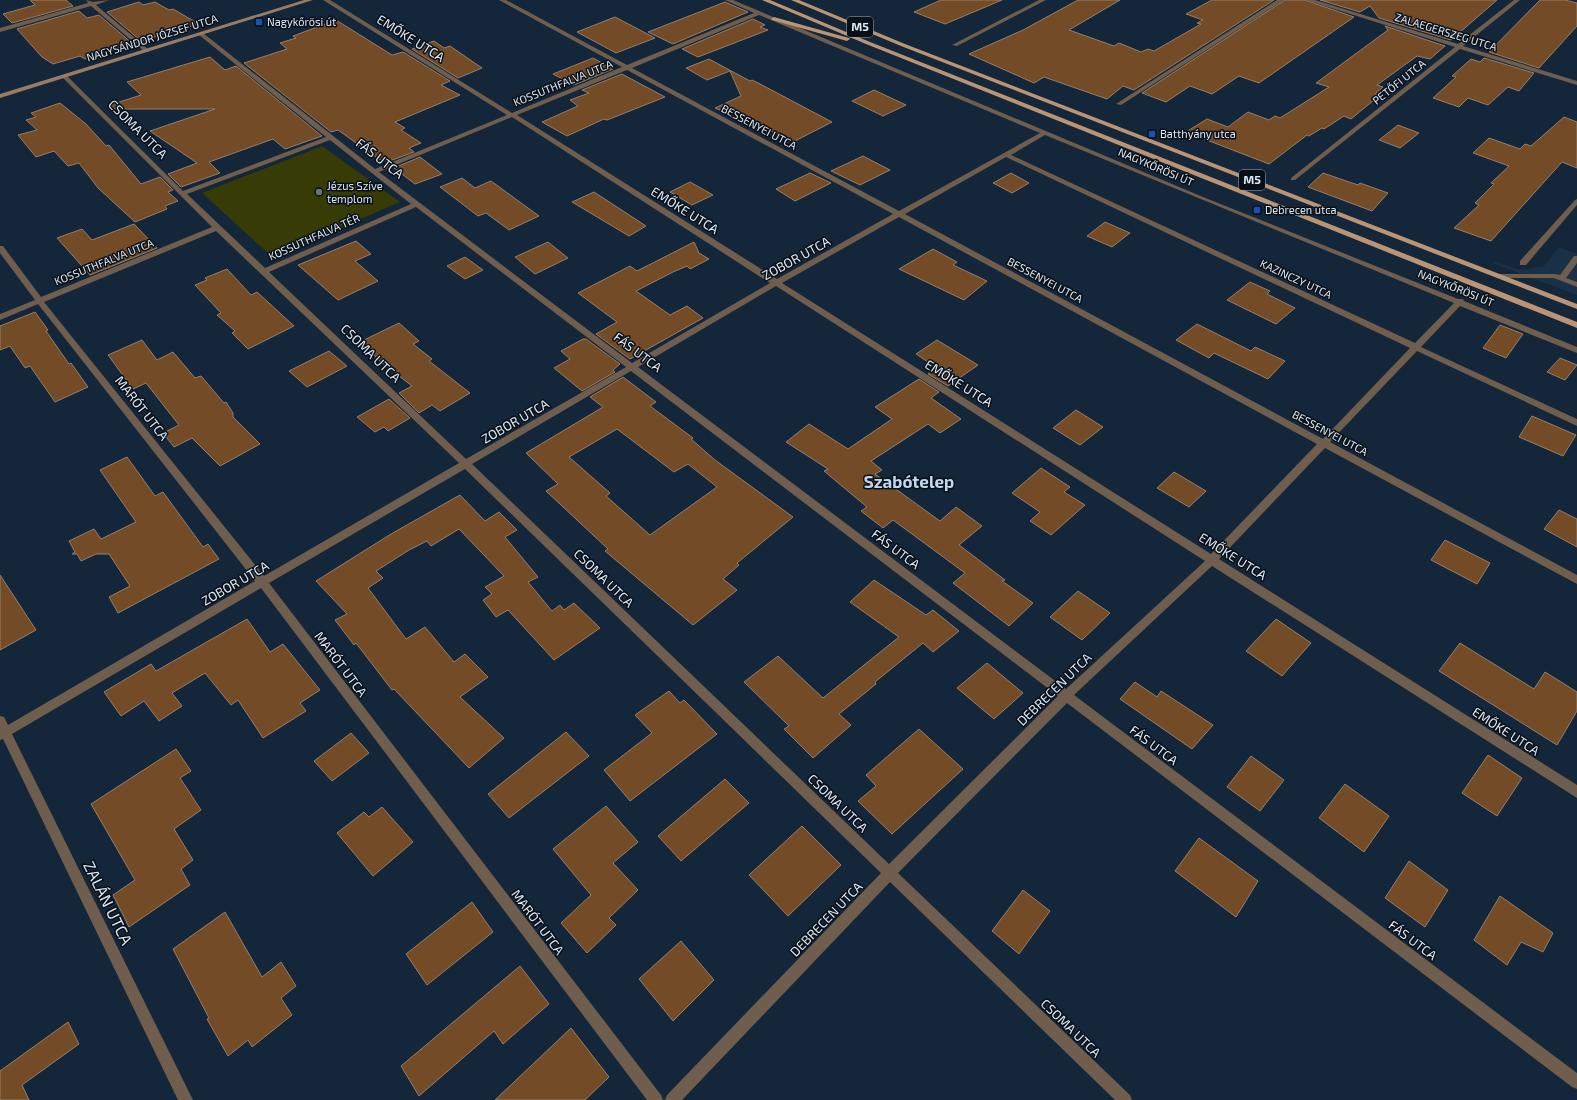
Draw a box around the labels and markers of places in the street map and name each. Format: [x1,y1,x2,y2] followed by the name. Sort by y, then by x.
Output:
[267,15,336,28] place label: Nagykőrösi út
[254,17,264,27] marker: Nagykőrösi út
[1160,127,1236,140] place label: Batthyány utca
[1147,129,1157,139] marker: Batthyány utca
[327,179,383,205] place label: Jézus Szíve templom
[314,187,324,197] marker: Jézus Szíve templom
[1265,203,1337,216] place label: Debrecen utca
[1252,205,1262,215] marker: Debrecen utca

